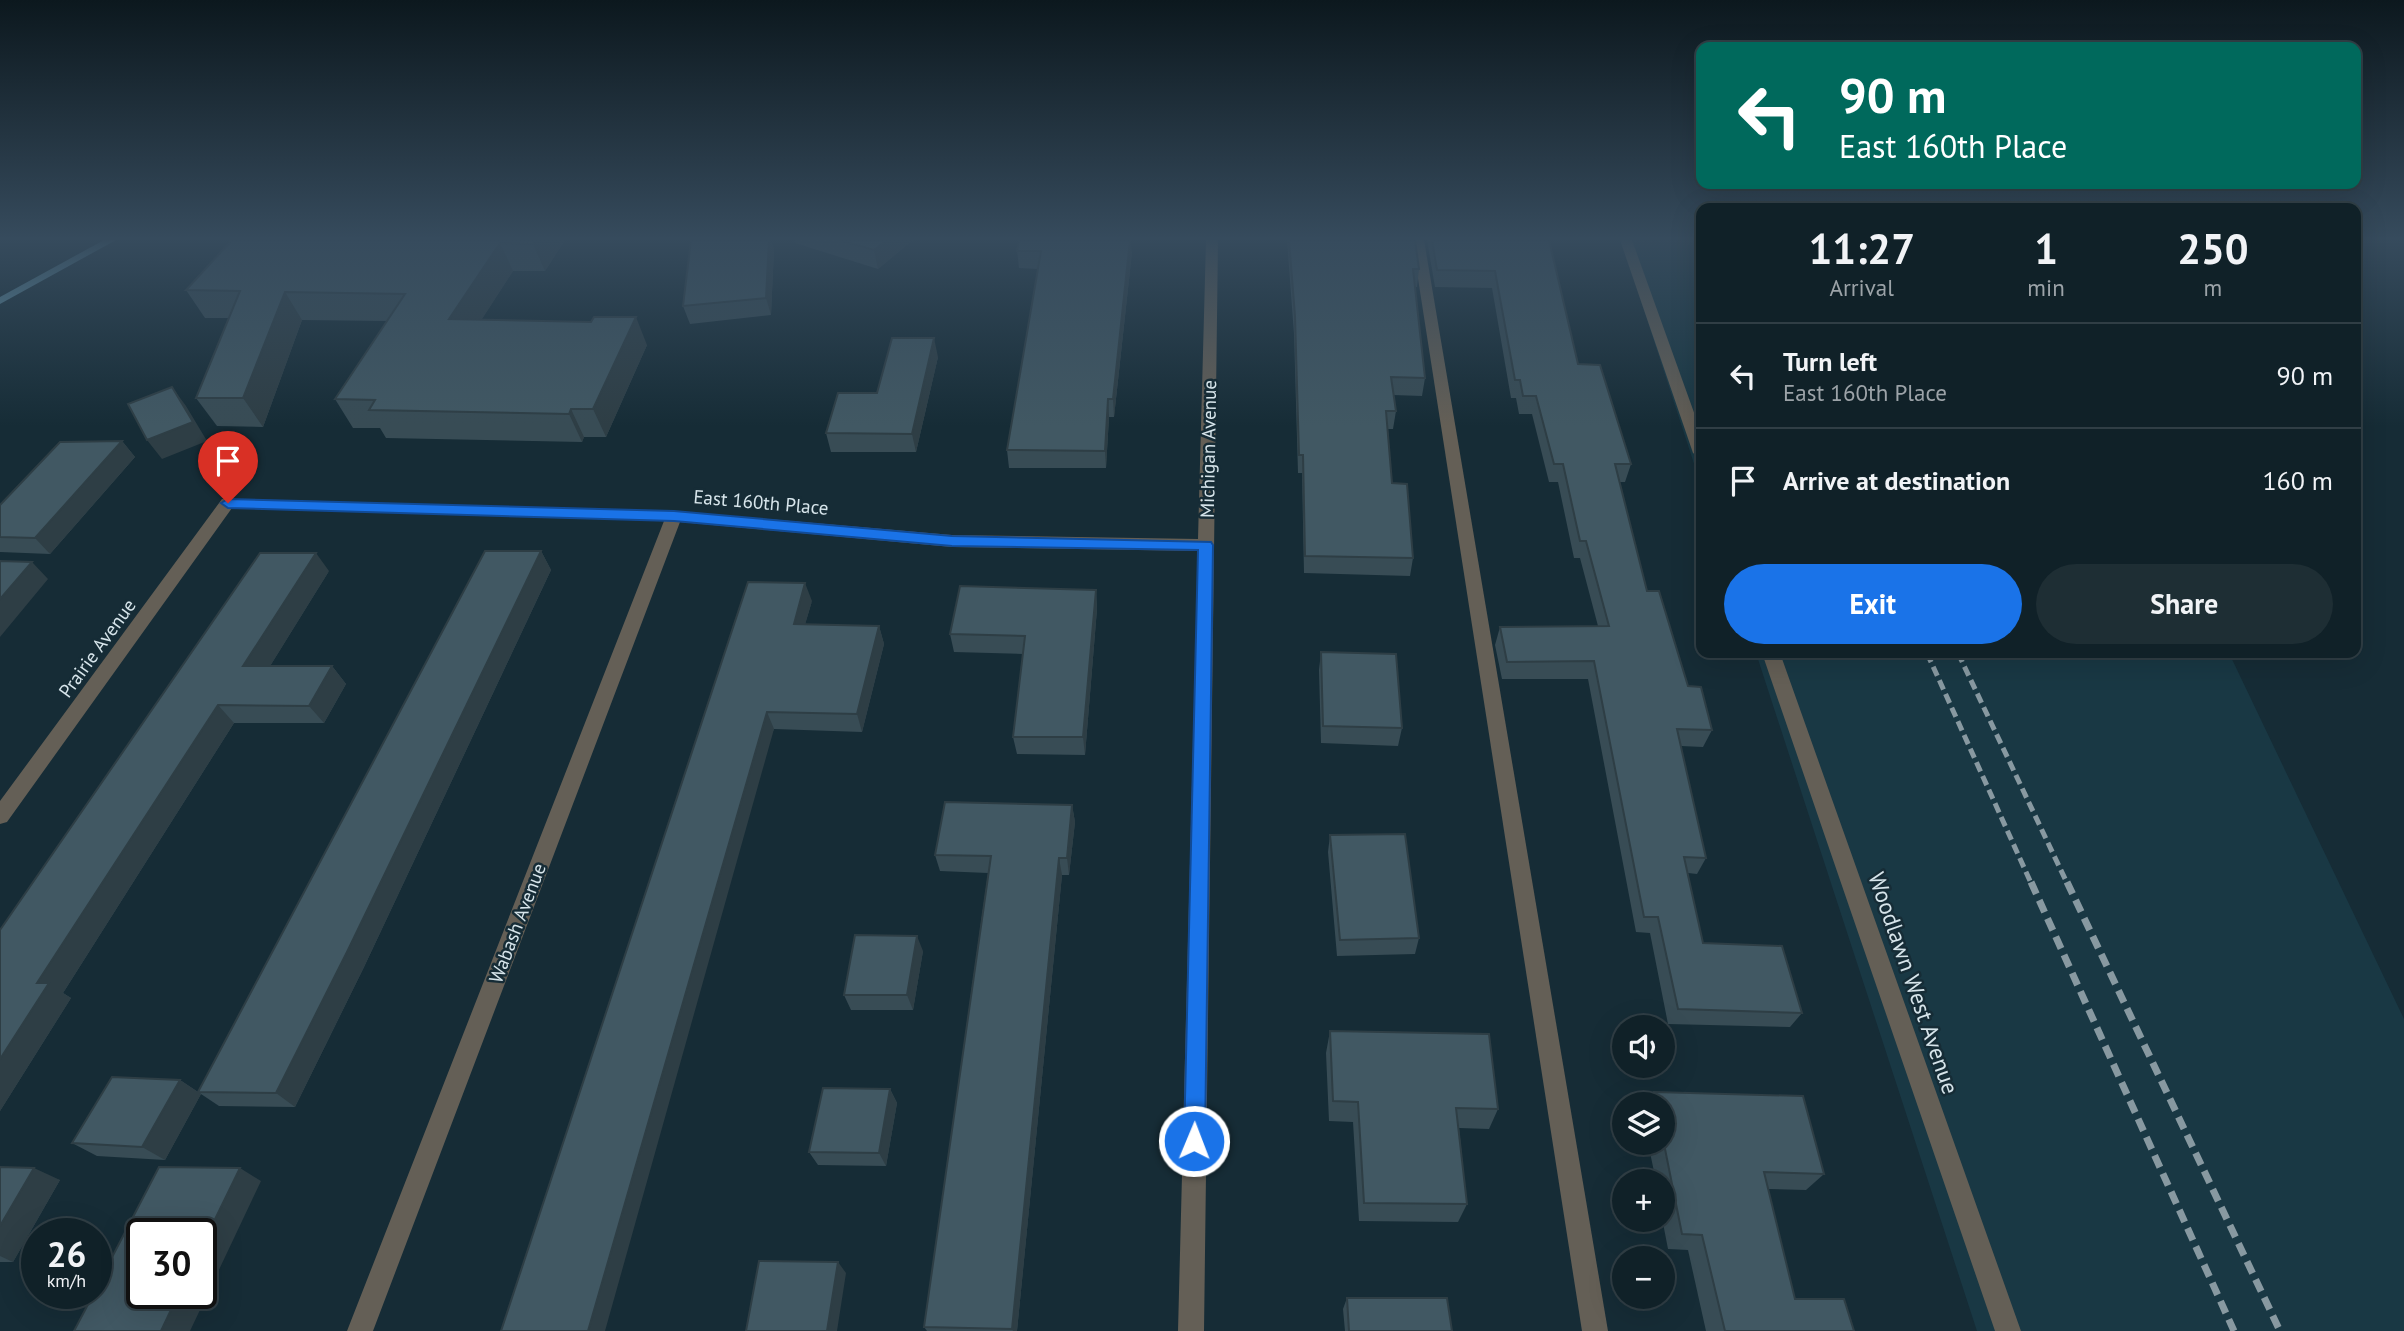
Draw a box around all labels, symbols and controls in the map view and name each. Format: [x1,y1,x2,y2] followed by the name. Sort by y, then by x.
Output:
[1839,63,1946,127] text: 90 m
[1724,70,1815,161] icon: left
[1839,125,2067,167] text: East 160th Place
[1808,221,1915,276] text: 11:27
[2034,221,2058,276] text: 1
[2177,221,2249,276] text: 250
[1829,273,1894,302] text: Arrival
[2027,273,2065,302] text: min
[2204,273,2222,302] text: m
[1783,345,1877,378] text: Turn left
[1724,357,1762,395] icon: left
[2277,359,2333,392] text: 90 m
[1783,378,1947,407] text: East 160th Place
[1195,380,1221,518] street label: Michigan Avenue
[198,431,258,503] pin
[209,442,247,480] icon: arrive
[1724,462,1762,500] icon: arrive
[1783,464,2010,497] text: Arrive at destination
[2262,464,2333,497] text: 160 m
[692,484,830,520] street label: East 160th Place
[1724,564,2022,644] button: Exit
[2036,564,2333,644] button: Share
[53,594,141,702] street label: Prairie Avenue
[483,860,551,986] street label: Wabash Avenue
[1862,868,1966,1098] street label: Woodlawn West Avenue
[1612,1015,1675,1309] map controls
[1612,1015,1675,1078] button: sound
[1612,1092,1675,1155] button: layers
[1157,1104,1231,1178] position arrow
[1612,1169,1675,1232] button: +
[126,1218,217,1309] speed limit sign: 30
[47,1231,86,1277] text: 26
[1612,1246,1675,1309] button: −
[47,1269,86,1292] text: km/h

